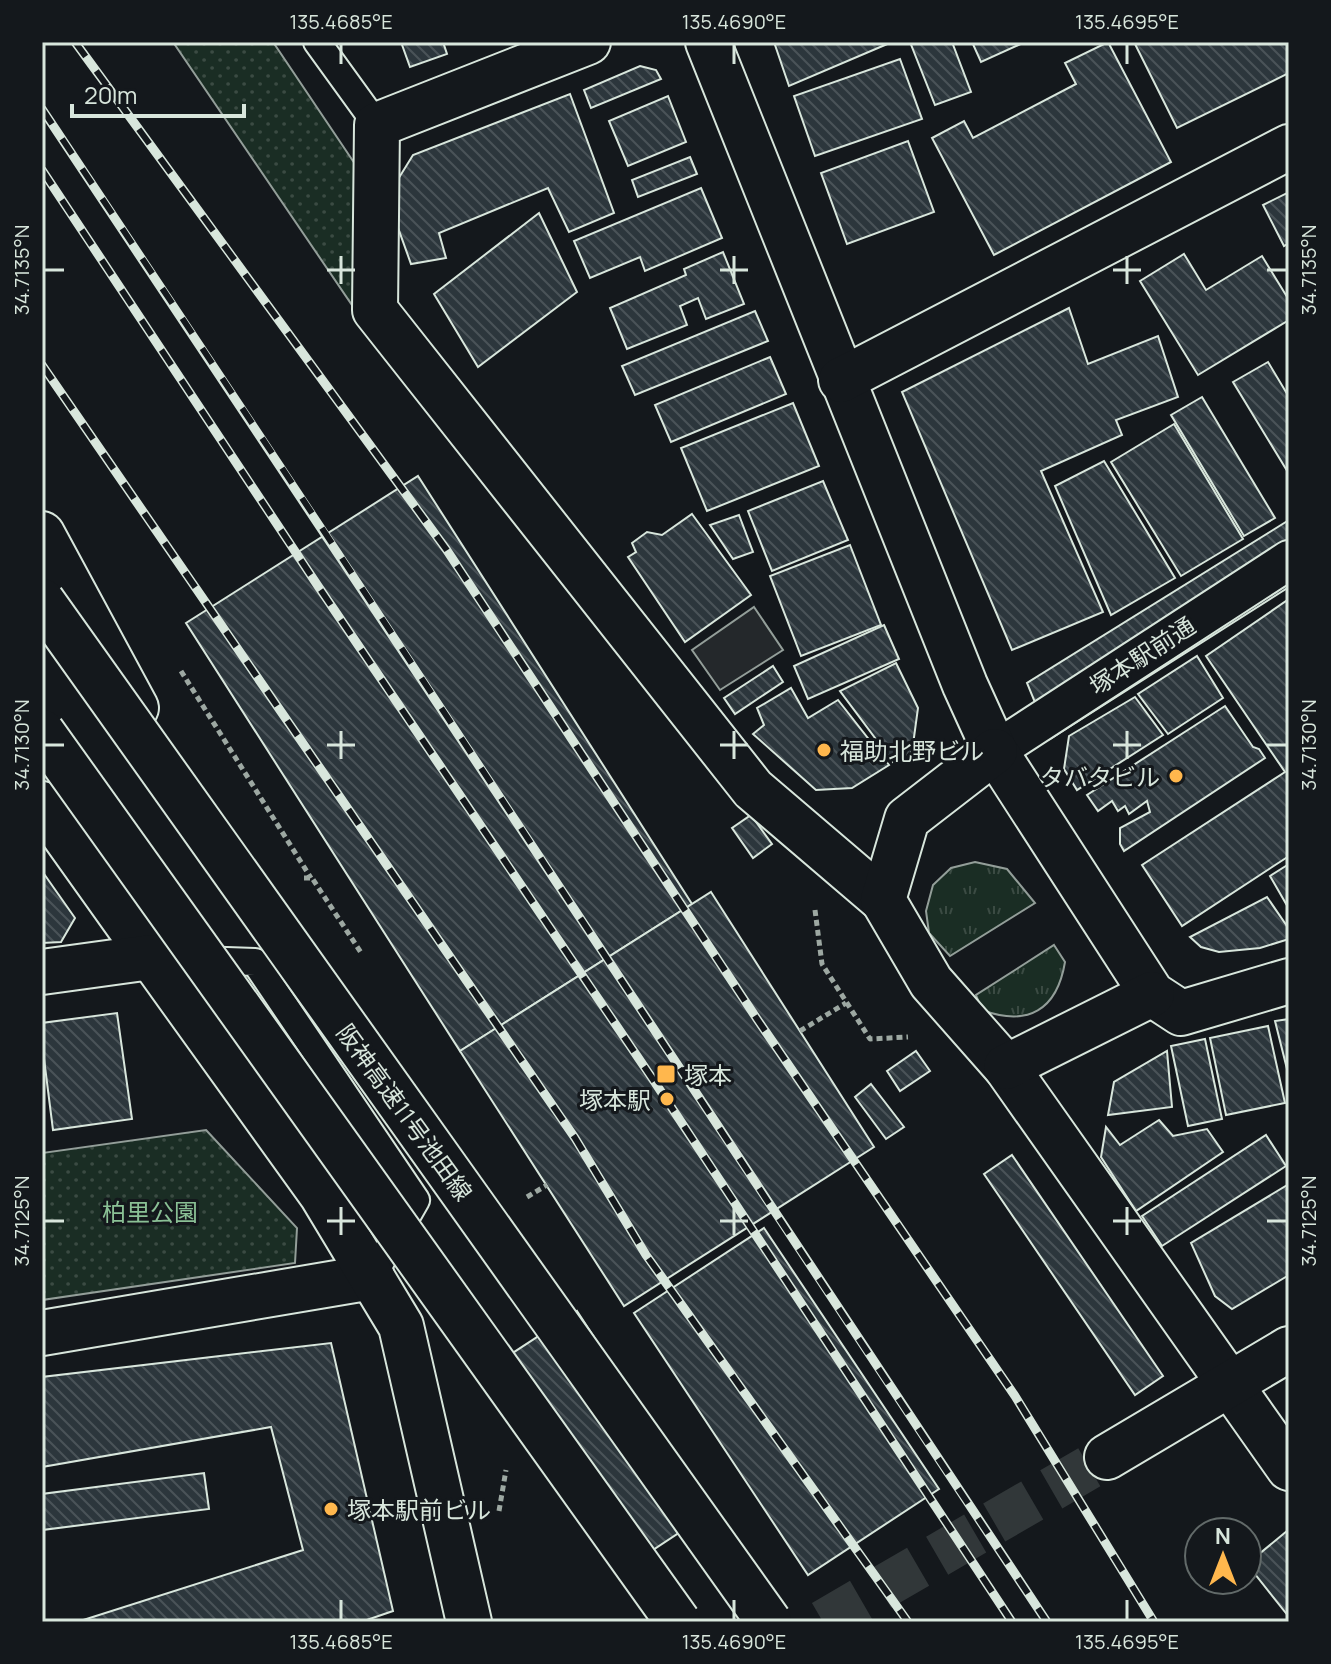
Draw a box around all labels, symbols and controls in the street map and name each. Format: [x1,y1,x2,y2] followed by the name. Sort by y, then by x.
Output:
[289,8,393,35] text: 135.4685°E
[682,8,786,35] text: 135.4690°E
[1075,8,1179,35] text: 135.4695°E
[72,68,244,118] scale bar
[84,78,137,111] text: 20 m
[8,225,35,315] text: 34.7135°N
[1295,225,1322,315] text: 34.7135°N
[1083,608,1201,702] street label: 塚本駅前通
[8,699,35,791] text: 34.7130°N
[1295,699,1322,791] text: 34.7130°N
[840,734,984,767] place label: 福助北野ビル
[815,741,833,759] marker: 福助北野ビル
[1040,760,1160,793] place label: タバタビル
[1167,767,1185,785] marker: タバタビル
[330,1017,480,1207] street label: 阪神高速11号池田線
[684,1058,732,1091] place label: 塚本
[655,1063,677,1085] marker: 塚本
[579,1083,651,1116] place label: 塚本駅
[658,1090,676,1108] marker: 塚本駅
[8,1176,35,1267] text: 34.7125°N
[1295,1176,1322,1267] text: 34.7125°N
[102,1195,198,1228] park label: 柏里公園
[347,1493,491,1526] place label: 塚本駅前ビル
[322,1500,340,1518] marker: 塚本駅前ビル
[1183,1516,1263,1596] north arrow
[1215,1521,1231,1551] text: N
[289,1628,393,1655] text: 135.4685°E
[682,1628,786,1655] text: 135.4690°E
[1075,1628,1179,1655] text: 135.4695°E

